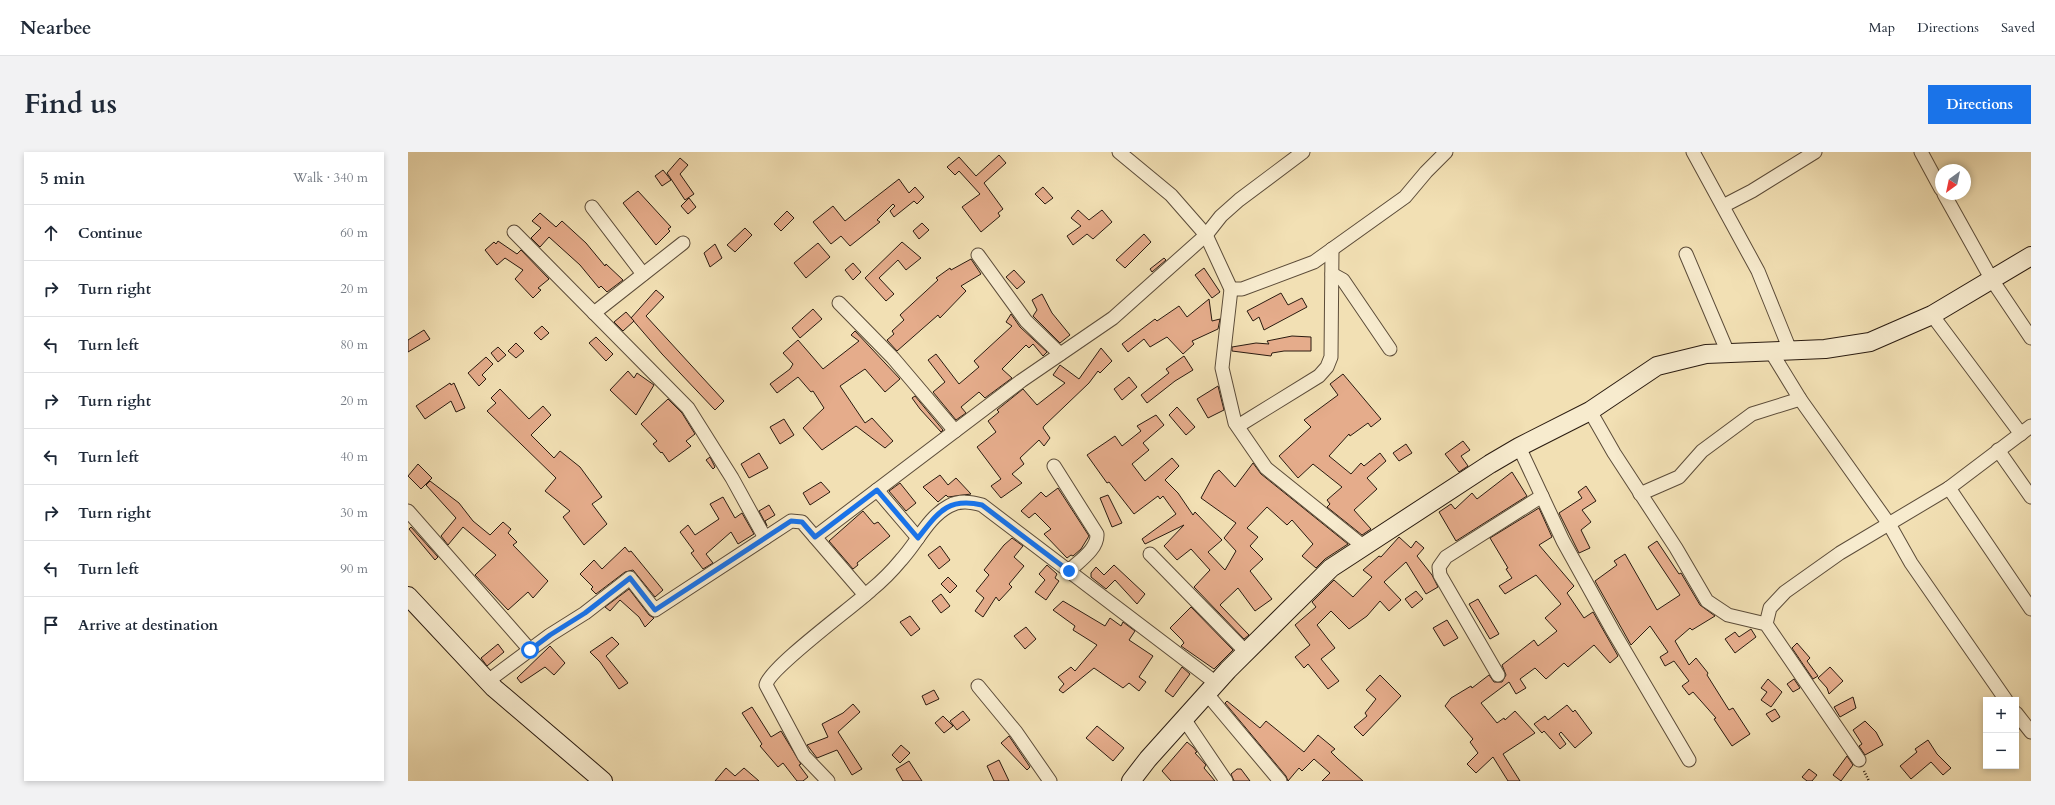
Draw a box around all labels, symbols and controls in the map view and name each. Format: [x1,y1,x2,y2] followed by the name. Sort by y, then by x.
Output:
[20,15,91,41] text: Nearbee
[1869,18,1895,37] text: Map
[1917,18,1979,37] text: Directions
[2001,18,2035,37] text: Saved
[24,85,117,123] text: Find us
[1928,85,2031,124] button: Directions
[1935,164,1971,200] north arrow
[40,167,85,190] text: 5 min
[293,169,368,187] text: Walk · 340 m
[40,222,62,244] icon: ahead
[78,223,143,243] text: Continue
[340,224,368,242] text: 60 m
[40,278,62,300] icon: right
[78,279,151,299] text: Turn right
[340,280,368,298] text: 20 m
[40,334,62,356] icon: left
[78,335,139,355] text: Turn left
[340,336,368,354] text: 80 m
[40,390,62,412] icon: right
[78,391,151,411] text: Turn right
[340,392,368,410] text: 20 m
[40,446,62,468] icon: left
[78,447,139,467] text: Turn left
[340,448,368,466] text: 40 m
[40,502,62,524] icon: right
[78,503,151,523] text: Turn right
[340,504,368,522] text: 30 m
[40,558,62,580] icon: left
[78,559,139,579] text: Turn left
[340,560,368,578] text: 90 m
[1060,562,1078,580] route end
[40,614,62,636] icon: arrive
[78,615,218,635] text: Arrive at destination
[521,641,539,659] route start
[1983,697,2019,769] map controls
[1983,697,2019,733] button: +
[1983,733,2019,769] button: −

